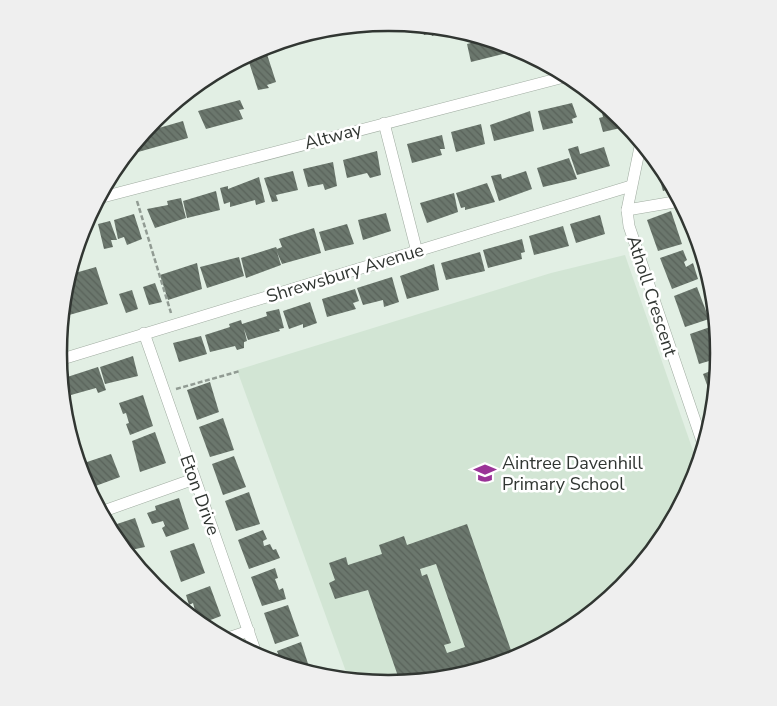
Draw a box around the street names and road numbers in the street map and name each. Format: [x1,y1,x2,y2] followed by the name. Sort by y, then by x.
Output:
[302,117,365,155] street label: Altway
[621,233,683,360] street label: Atholl Crescent
[263,238,427,308] street label: Shrewsbury Avenue
[174,451,226,539] street label: Eton Drive

